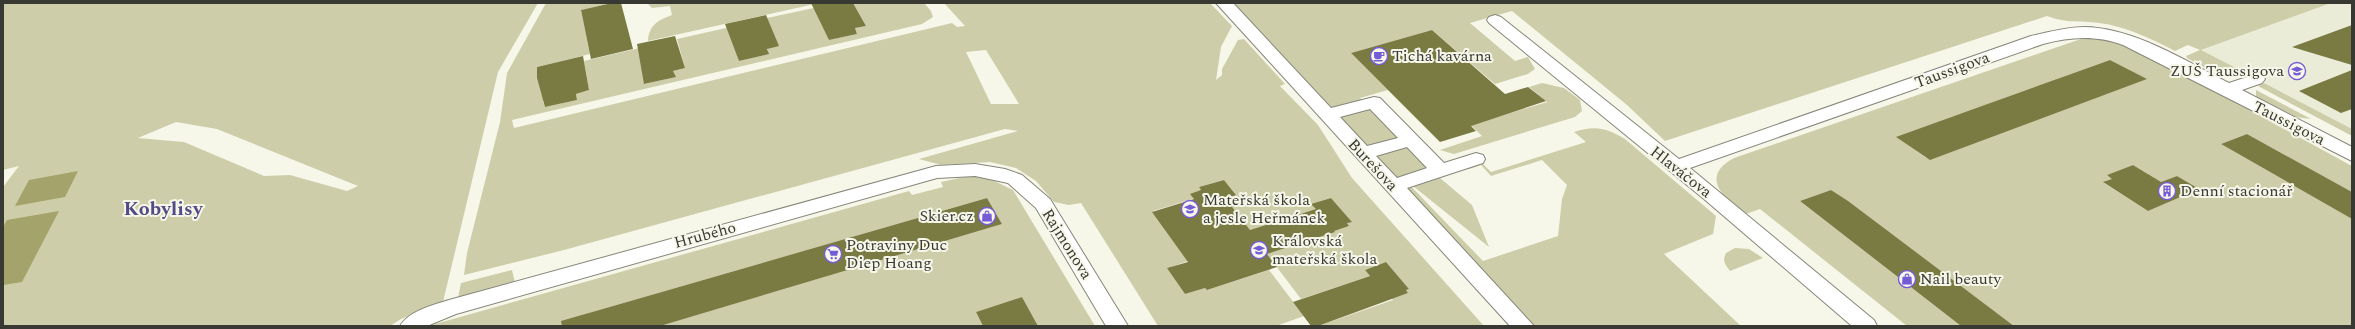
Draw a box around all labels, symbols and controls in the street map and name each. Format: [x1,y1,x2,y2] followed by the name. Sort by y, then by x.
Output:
[1392,44,1492,68] place label: Tichá kavárna
[1911,45,1993,95] street label: Taussigova
[1369,46,1389,66] cafe icon: Tichá kavárna
[2170,59,2284,83] place label: ZUŠ Taussigova
[2287,61,2307,81] school or university icon: ZUŠ Taussigova
[2249,95,2330,152] street label: Taussigova
[1342,133,1404,197] street label: Burešova
[1645,140,1717,204] street label: Hlaváčova
[2180,179,2293,203] place label: Denní stacionář
[2157,181,2177,201] building icon: Denní stacionář
[1203,188,1326,230] place label: Mateřská škola a jesle Heřmánek
[124,194,204,224] district label: Kobylisy
[1180,199,1200,219] school or university icon: Mateřská škola a jesle Heřmánek
[919,204,974,228] place label: Skier.cz
[1036,204,1098,284] street label: Rajmonova
[977,206,997,226] shop icon: Skier.cz
[671,215,739,255] street label: Hrubého
[1272,229,1378,271] place label: Královská mateřská škola
[846,233,947,275] place label: Potraviny Duc Diep Hoang
[1249,240,1269,260] school or university icon: Královská mateřská škola
[823,244,843,264] supermarket icon: Potraviny Duc Diep Hoang
[1920,267,2002,291] place label: Nail beauty
[1897,269,1917,289] shop icon: Nail beauty

